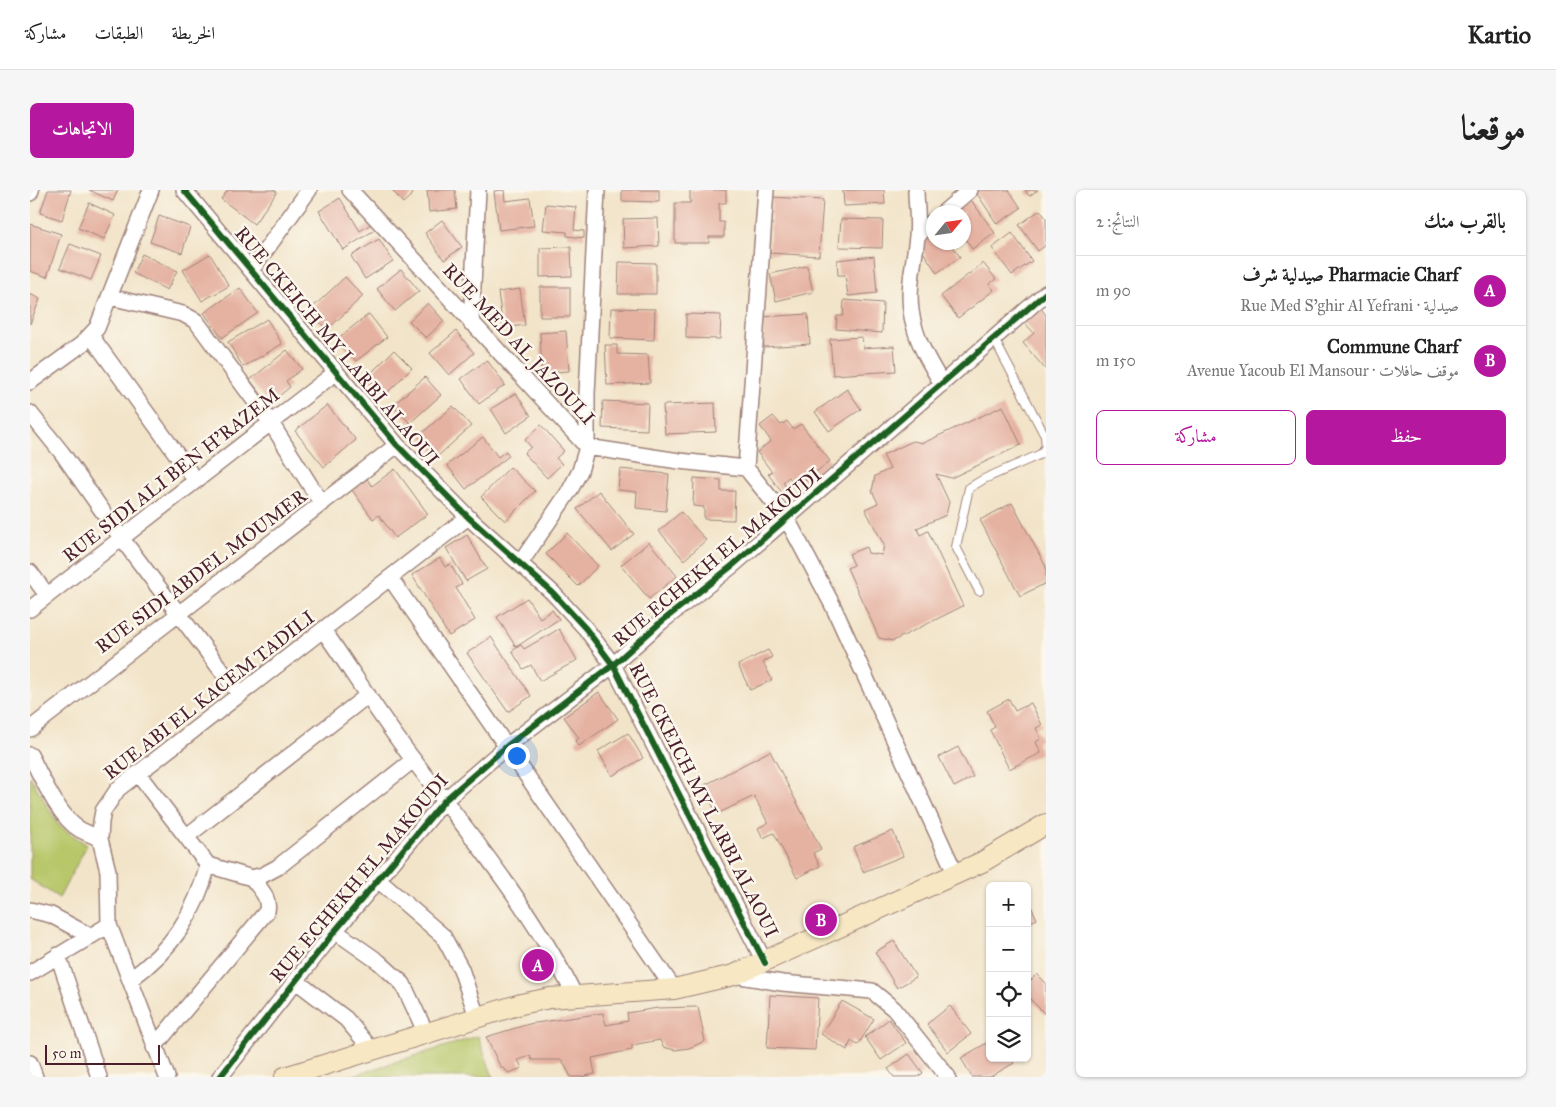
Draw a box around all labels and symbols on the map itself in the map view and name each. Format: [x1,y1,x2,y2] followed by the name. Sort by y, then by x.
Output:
[926,205,971,250] north arrow
[230,222,444,470] street label: RUE CKEICH MY LARBI ALAOUI
[437,259,600,430] street label: RUE MED AL JAZOULI
[58,383,284,567] street label: RUE SIDI ALI BEN H'RAZEM
[608,463,826,651] street label: RUE ECHEKH EL MAKOUDI
[91,484,312,658] street label: RUE SIDI ABDEL MOUMER
[99,606,319,784] street label: RUE ABI EL KACEM TADILI
[624,659,784,941] street label: RUE CKEICH MY LARBI ALAOUI
[504,743,530,769] your location
[265,769,453,987] street label: RUE ECHEKH EL MAKOUDI
[805,901,837,939] pin: B
[522,946,554,984] pin: A
[45,1042,160,1065] scale bar

